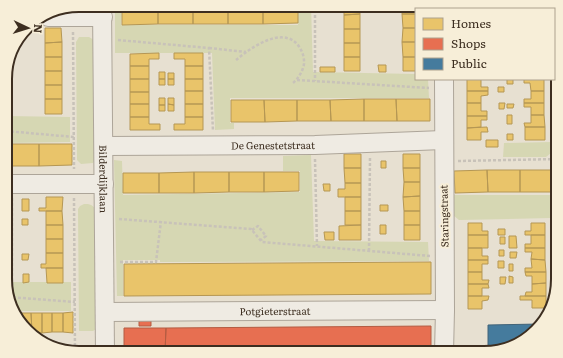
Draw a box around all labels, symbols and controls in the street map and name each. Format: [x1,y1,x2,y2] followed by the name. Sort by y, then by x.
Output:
[8,8,48,48] north arrow
[415,8,555,80] legend
[451,14,491,32] text: Homes
[31,24,47,34] text: N
[451,34,486,52] text: Shops
[451,54,487,72] text: Public
[231,137,315,152] street label: De Genestetstraat
[96,145,112,213] street label: Bilderdijklaan
[435,185,452,247] street label: Staringstraat
[239,303,311,318] street label: Potgieterstraat

